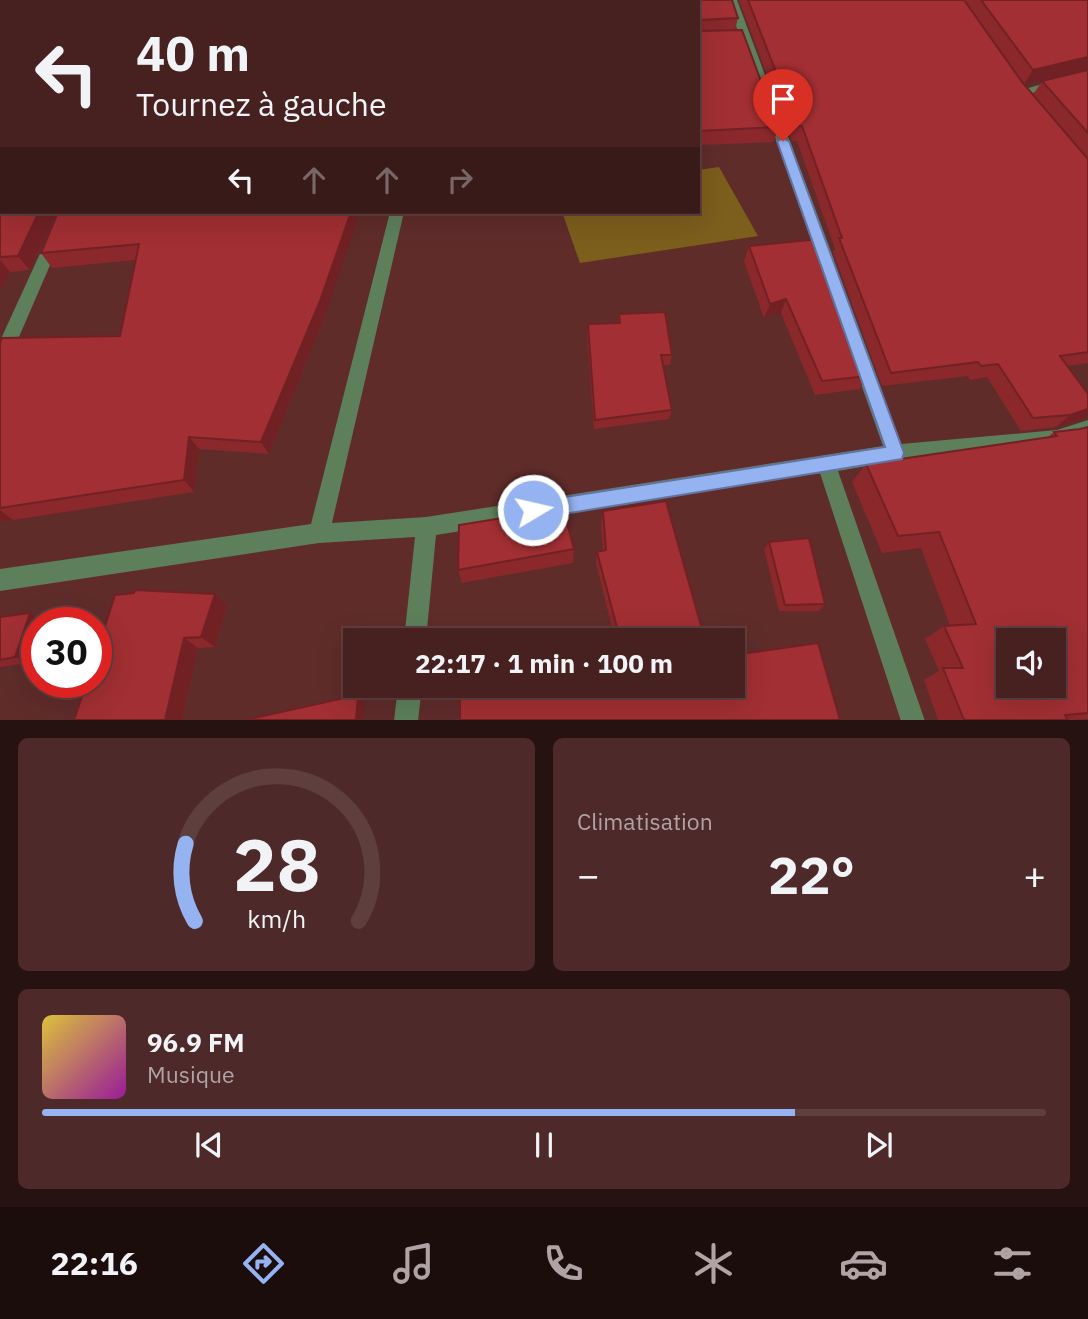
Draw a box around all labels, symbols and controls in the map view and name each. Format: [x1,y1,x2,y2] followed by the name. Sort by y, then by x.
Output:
[136,21,250,84] text: 40 m
[21,28,112,119] icon: left
[753,69,813,141] pin
[764,80,802,118] icon: arrive
[136,83,387,125] text: Tournez à gauche
[222,161,260,199] icon: left
[295,161,333,199] icon: ahead
[368,161,406,199] icon: ahead
[441,161,479,199] icon: right
[496,473,570,547] position arrow
[21,607,112,698] speed limit sign: 30
[996,628,1066,698] map controls
[996,628,1066,698] button: sound
[415,646,673,680] text: 22:17 · 1 min · 100 m
[577,806,713,836] text: Climatisation
[233,816,320,911] text: 28
[768,841,855,908] text: 22°
[577,850,600,899] text: −
[1023,850,1046,899] text: +
[247,901,306,934] text: km/h
[147,1025,245,1059] text: 96.9 FM
[147,1059,235,1089] text: Musique
[190,1126,228,1164] icon: previous
[525,1126,563,1164] icon: pause
[860,1126,898,1164] icon: next
[239,1239,288,1288] icon: directions
[389,1239,438,1288] icon: music
[539,1239,588,1288] icon: phone
[689,1239,738,1288] icon: climate
[839,1239,888,1288] icon: car
[988,1239,1037,1288] icon: filters
[50,1242,138,1284] text: 22:16

